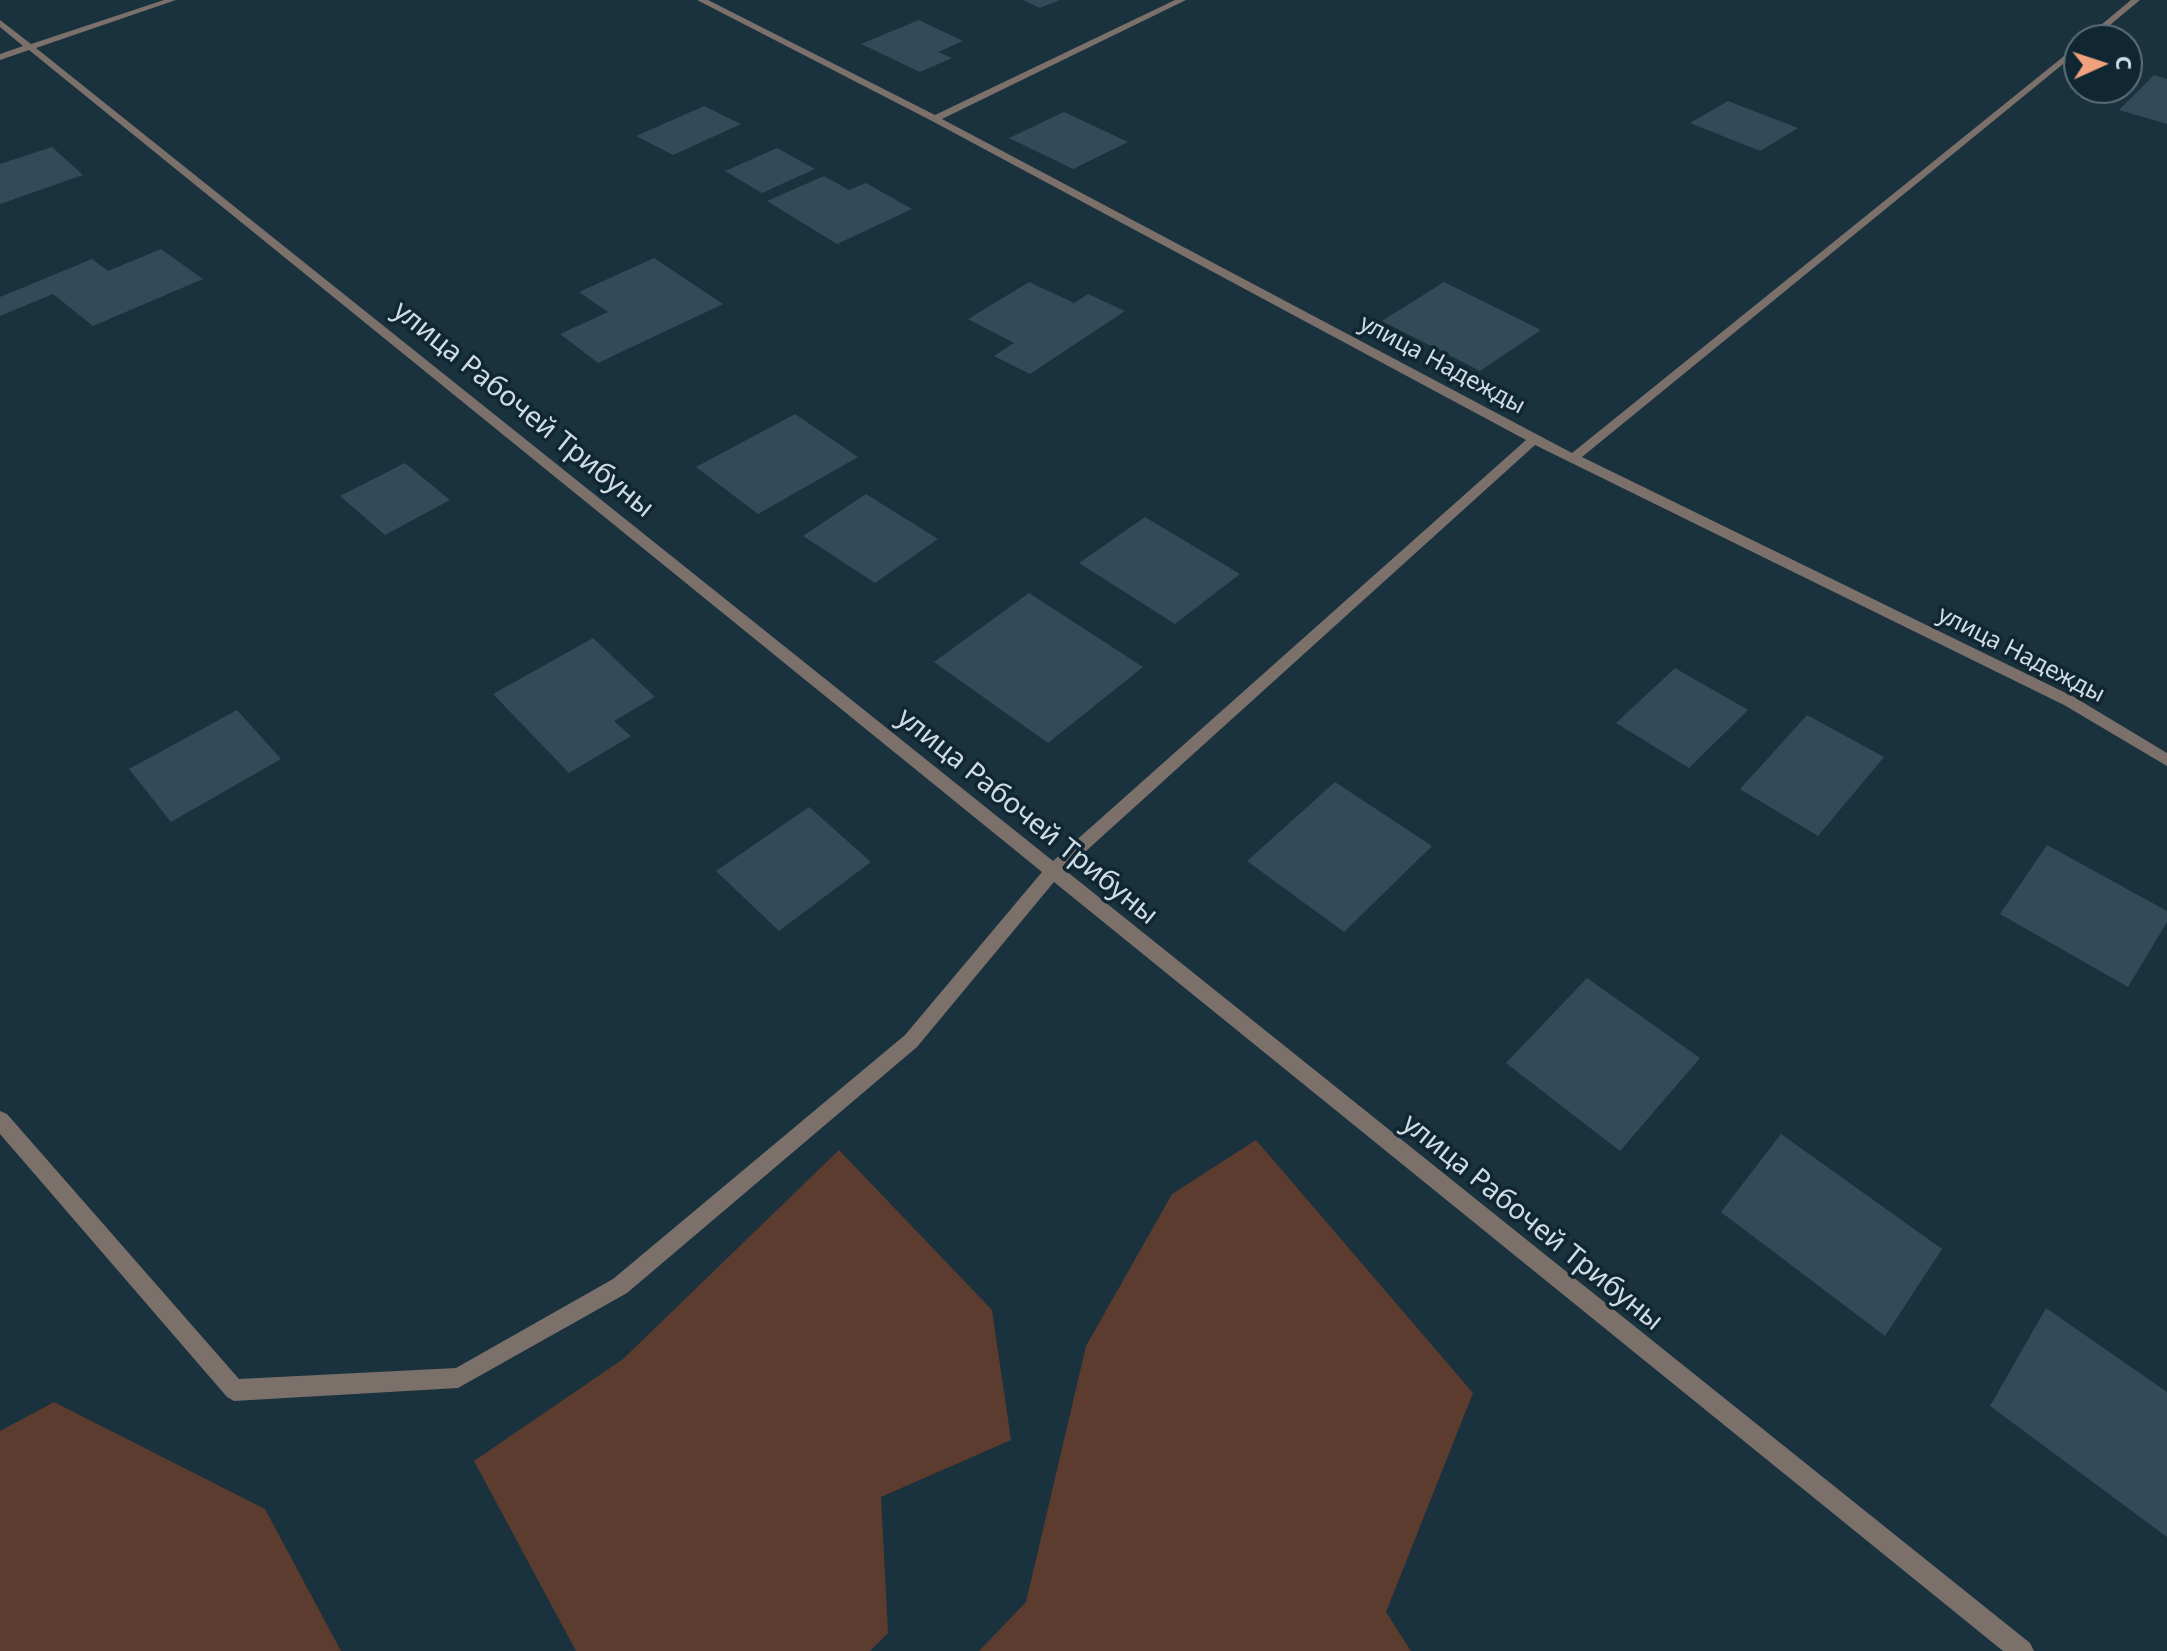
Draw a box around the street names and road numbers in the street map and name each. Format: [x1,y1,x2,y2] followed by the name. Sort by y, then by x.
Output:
[386,294,660,526] street label: улица Рабочей Трибуны
[1354,309,1530,421] street label: улица Надежды
[1933,600,2109,710] street label: улица Надежды
[890,701,1164,933] street label: улица Рабочей Трибуны
[1395,1107,1669,1339] street label: улица Рабочей Трибуны

